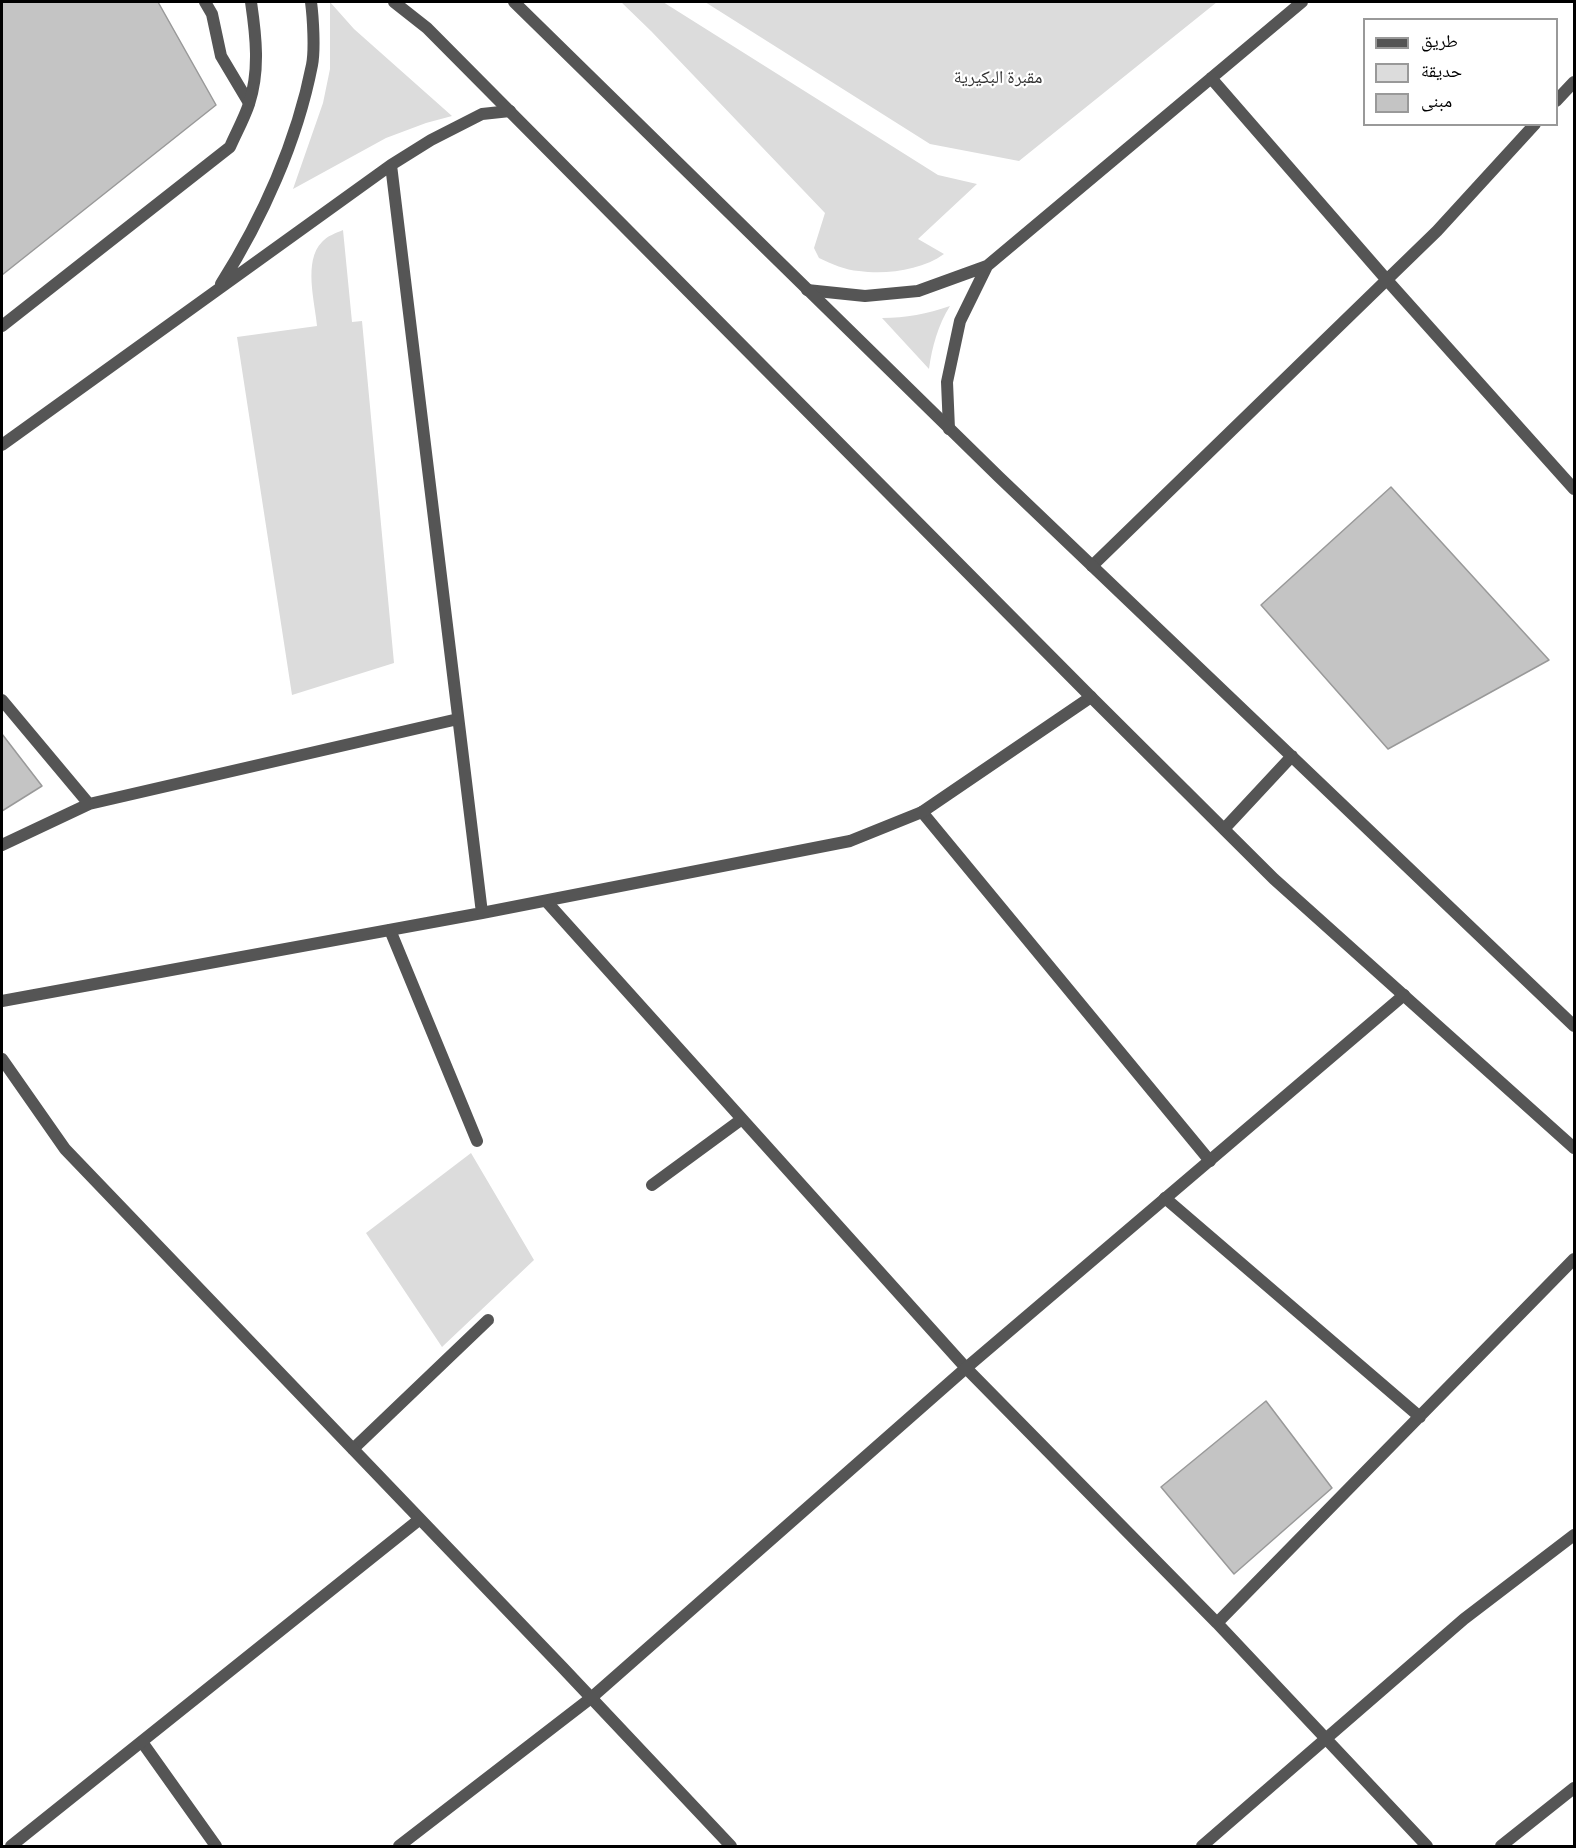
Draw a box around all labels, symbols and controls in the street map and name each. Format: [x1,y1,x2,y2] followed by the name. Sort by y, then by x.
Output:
[1363,18,1558,126] legend
[1421,30,1458,52] text: طريق
[1421,60,1462,82] text: حديقة
[954,67,1042,89] park label: مقبرة البكيرية
[1421,90,1452,112] text: مبنى

